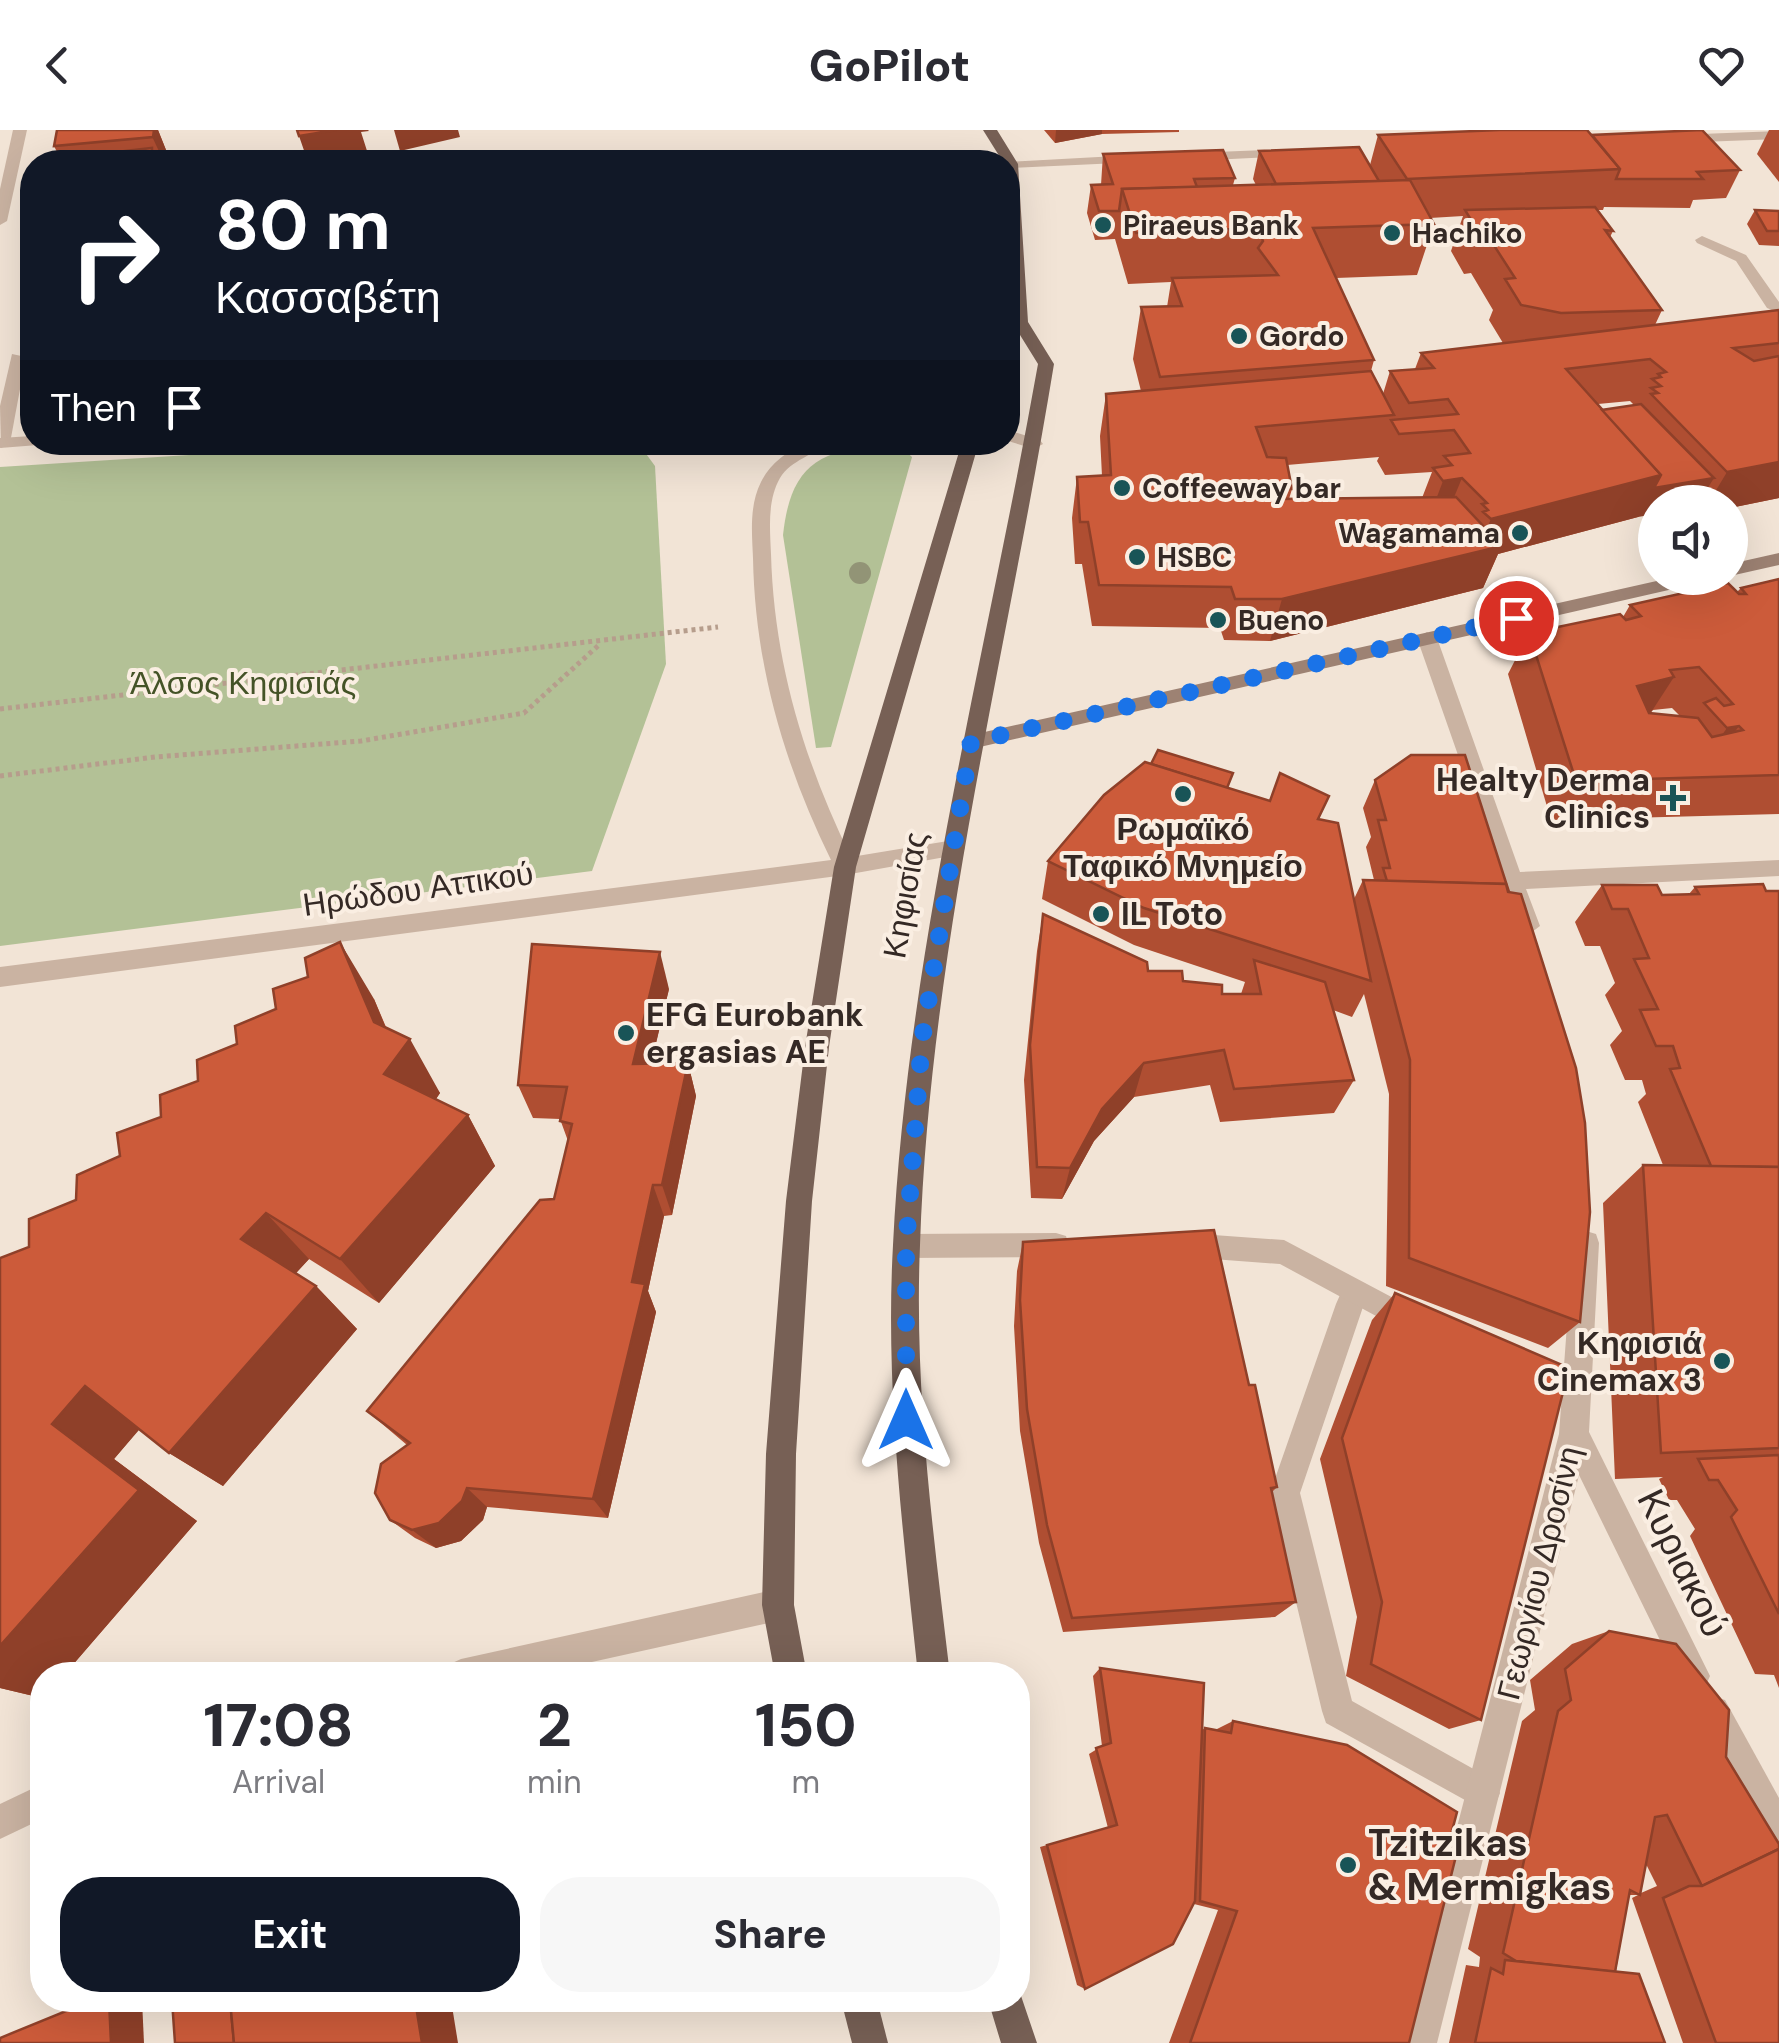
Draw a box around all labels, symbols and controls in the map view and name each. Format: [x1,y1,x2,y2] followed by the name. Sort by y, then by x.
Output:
[809,36,970,95] text: GoPilot
[30,38,85,93] icon: back
[1694,38,1749,93] icon: heart
[215,180,391,271] text: 80 m
[50,190,180,320] icon: right
[1123,207,1299,244] place label: Piraeus Bank
[1092,214,1114,236] marker: Piraeus Bank
[1412,215,1522,252] place label: Hachiko
[1381,222,1403,244] marker: Hachiko
[215,268,441,327] text: Κασσαβέτη
[1259,318,1345,355] place label: Gordo
[1228,325,1250,347] marker: Gordo
[157,380,212,435] icon: arrive
[50,383,137,433] text: Then
[1142,470,1341,507] place label: Coffeeway bar
[1111,477,1133,499] marker: Coffeeway bar
[1638,485,1748,595] map controls
[1638,485,1748,595] button: sound
[1338,515,1500,552] place label: Wagamama
[1509,522,1531,544] marker: Wagamama
[1157,539,1232,576] place label: HSBC
[1126,546,1148,568] marker: HSBC
[1474,576,1559,661] pin
[1489,591,1544,646] icon: arrive
[1238,602,1324,639] place label: Bueno
[1207,609,1229,631] marker: Bueno
[130,662,356,704] park label: Άλσος Κηφισιάς
[1436,759,1650,838] place label: Healty Derma Clinics
[1172,783,1194,805] marker: Ρωμαϊκό Ταφικό Μνημείο
[1660,785,1686,811] marker: Healty Derma Clinics
[1063,808,1303,887] place label: Ρωμαϊκό Ταφικό Μνημείο
[873,828,937,962] street label: Κηφισίας
[300,852,536,926] street label: Ηρώδου Αττικού
[1121,893,1223,935] place label: IL Toto
[1090,903,1112,925] marker: IL Toto
[646,994,864,1073] place label: EFG Eurobank ergasias AE
[615,1022,637,1044] marker: EFG Eurobank ergasias AE
[1537,1322,1702,1401] place label: Κηφισιά Cinemax 3
[1711,1350,1733,1372] marker: Κηφισιά Cinemax 3
[854,1368,958,1472] position arrow
[1487,1442,1591,1704] street label: Γεωργίου Δροσίνη
[1626,1481,1740,1645] street label: Κυριακού
[203,1686,354,1765] text: 17:08
[537,1686,572,1765] text: 2
[755,1686,857,1765] text: 150
[232,1761,325,1803] text: Arrival
[527,1761,582,1803] text: min
[792,1761,820,1803] text: m
[1368,1818,1611,1912] place label: Tzitzikas & Mermigkas
[1337,1854,1359,1876] marker: Tzitzikas & Mermigkas
[60,1877,520,1992] button: Exit
[540,1877,1000,1992] button: Share

